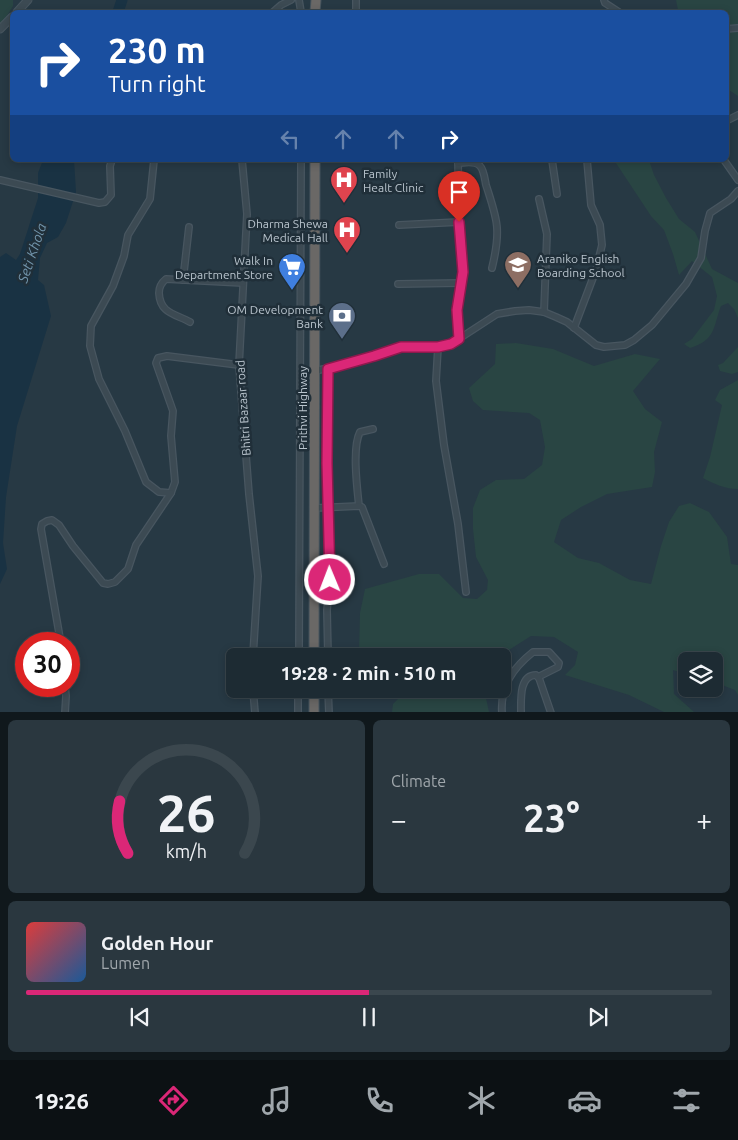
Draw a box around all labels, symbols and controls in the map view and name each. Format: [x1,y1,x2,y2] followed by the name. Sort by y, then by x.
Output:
[25,30,90,95] icon: right
[108,30,206,70] text: 230 m
[108,71,206,96] text: Turn right
[276,125,304,153] icon: left
[329,125,357,153] icon: ahead
[382,125,410,153] icon: ahead
[435,125,463,153] icon: right
[329,165,359,204] hospital icon: Family Healt Clinic
[363,167,424,194] place label: Family Healt Clinic
[438,171,480,222] pin
[445,178,473,206] icon: arrive
[332,215,362,254] hospital icon: Dharma Shewa Medical Hall
[247,217,328,244] place label: Dharma Shewa Medical Hall
[14,221,50,286] water label: Seti Khola
[503,250,533,289] school or university icon: Araniko English Boarding School
[277,252,307,291] supermarket icon: Walk In Department Store
[537,252,625,279] place label: Araniko English Boarding School
[175,254,273,281] place label: Walk In Department Store
[327,301,357,340] bank icon: OM Development Bank
[227,303,323,330] place label: OM Development Bank
[233,360,253,456] street label: Bhitri Bazaar road
[296,366,309,450] street label: Prithvi Highway
[303,553,355,605] position arrow
[15,632,80,697] speed limit sign: 30
[678,652,723,697] map controls
[678,652,723,697] button: layers
[281,662,456,684] text: 19:28 · 2 min · 510 m
[391,772,446,790] text: Climate
[157,784,216,842] text: 26
[523,797,580,839] text: 23°
[391,804,407,835] text: −
[696,804,712,835] text: +
[166,841,207,861] text: km/h
[101,932,213,954] text: Golden Hour
[101,954,150,972] text: Lumen
[126,1003,154,1031] icon: previous
[355,1003,383,1031] icon: pause
[584,1003,612,1031] icon: next
[156,1083,191,1118] icon: directions
[259,1083,294,1118] icon: music
[362,1083,397,1118] icon: phone
[464,1083,499,1118] icon: climate
[567,1083,602,1118] icon: car
[669,1083,704,1118] icon: filters
[34,1088,89,1113] text: 19:26

